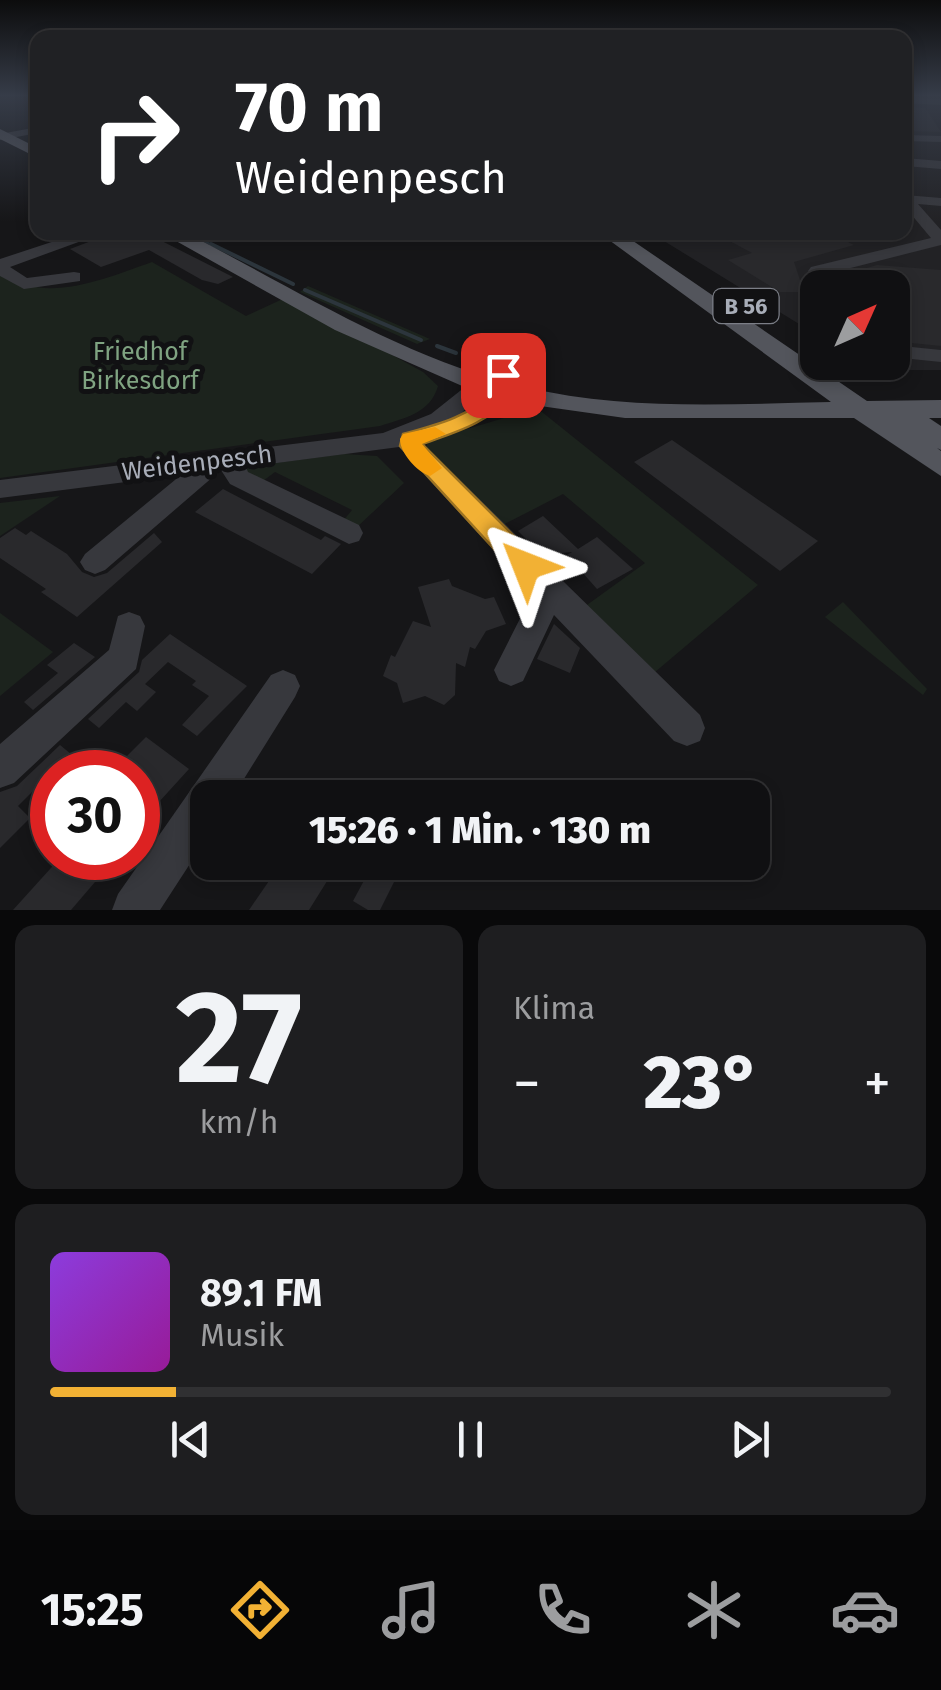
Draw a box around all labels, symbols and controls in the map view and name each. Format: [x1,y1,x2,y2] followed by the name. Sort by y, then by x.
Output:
[235,66,384,150] text: 70 m
[70,70,200,200] icon: right
[235,151,507,205] text: Weidenpesch
[800,270,910,380] north arrow
[800,270,910,380] map controls
[714,289,778,323] road number: B 56
[461,333,546,418] pin
[81,337,200,396] park label: Friedhof Birkesdorf
[476,348,531,403] icon: arrive
[120,439,274,487] street label: Weidenpesch
[474,514,578,618] position arrow
[30,750,160,880] speed limit sign: 30
[309,807,651,853] text: 15:26 · 1 Min. · 130 m
[176,960,302,1116] text: 27
[513,989,595,1027] text: Klima
[643,1038,761,1128] text: 23°
[513,1051,541,1117] text: −
[864,1051,891,1117] text: +
[199,1103,279,1141] text: km/h
[200,1270,322,1316] text: 89.1 FM
[200,1316,284,1354] text: Musik
[163,1412,218,1467] icon: previous
[443,1412,498,1467] icon: pause
[723,1412,778,1467] icon: next
[225,1575,295,1645] icon: directions
[376,1575,446,1645] icon: music
[528,1575,598,1645] icon: phone
[679,1575,749,1645] icon: climate
[830,1575,900,1645] icon: car
[41,1583,144,1637] text: 15:25

